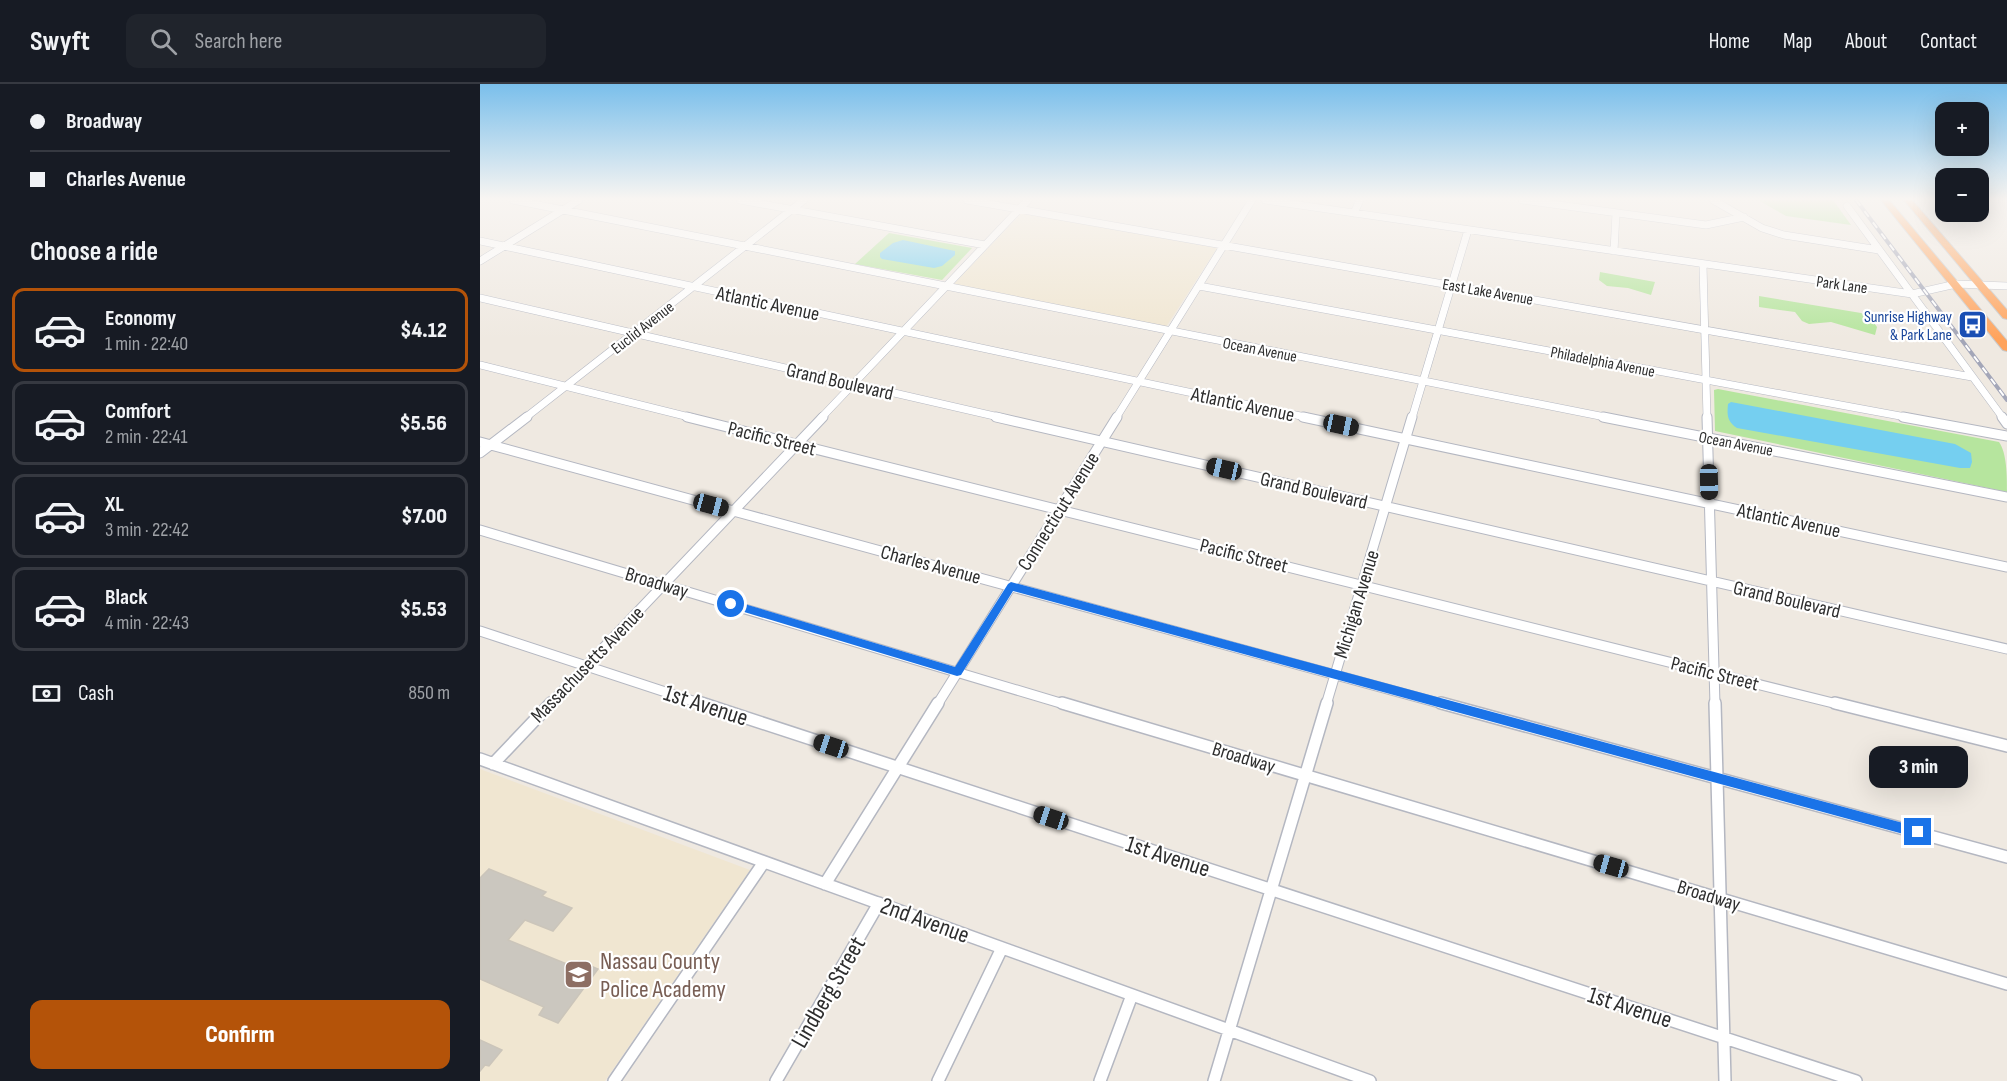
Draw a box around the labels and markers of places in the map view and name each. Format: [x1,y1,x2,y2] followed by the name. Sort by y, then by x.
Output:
[1864,308,1952,345] place label: Sunrise Highway & Park Lane
[1957,309,1989,341] bus stop icon: Sunrise Highway & Park Lane
[600,947,726,1004] place label: Nassau County Police Academy
[563,959,595,991] school or university icon: Nassau County Police Academy

